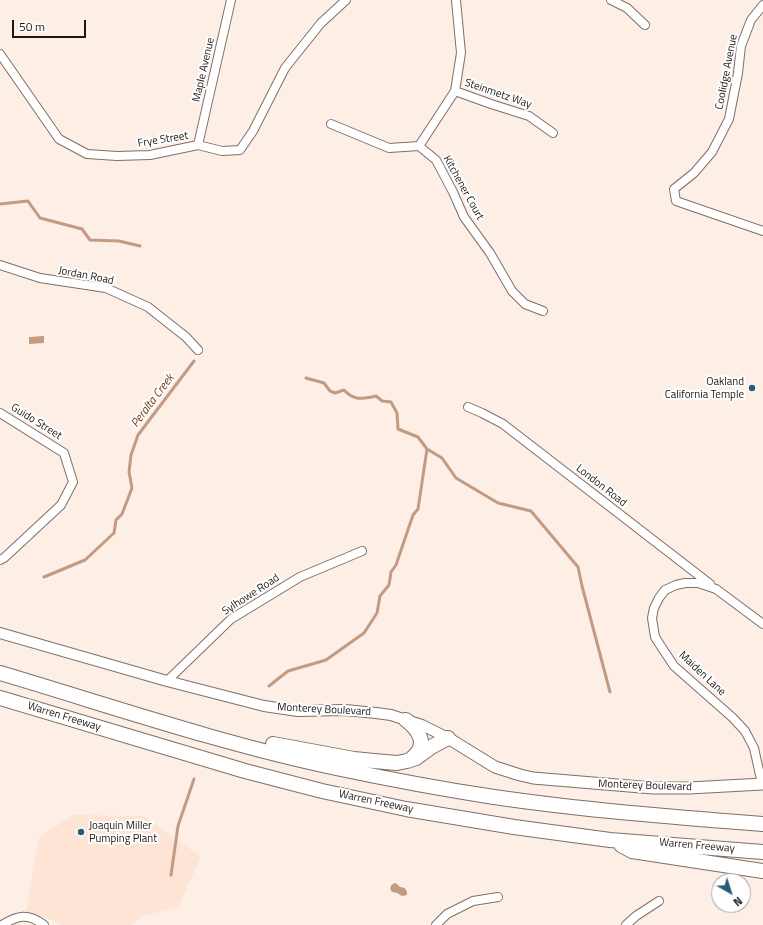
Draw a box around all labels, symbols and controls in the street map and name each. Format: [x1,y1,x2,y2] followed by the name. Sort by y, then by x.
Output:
[14,12,88,38] scale bar
[19,17,45,36] text: 50 m
[713,33,741,111] street label: Coolidge Avenue
[190,37,218,103] street label: Maple Avenue
[463,76,533,112] street label: Steinmetz Way
[137,129,189,151] street label: Frye Street
[440,153,486,223] street label: Kitchener Court
[57,264,115,288] street label: Jordan Road
[128,372,178,430] water label: Peralta Creek
[665,375,744,401] place label: Oakland California Temple
[747,383,757,393] marker: Oakland California Temple
[8,401,64,443] street label: Guido Street
[573,462,629,510] street label: London Road
[220,572,282,618] street label: Sylhowe Road
[676,649,728,699] street label: Maiden Lane
[26,700,102,734] street label: Warren Freeway
[277,701,371,719] street label: Monterey Boulevard
[598,778,692,794] street label: Monterey Boulevard
[338,788,414,816] street label: Warren Freeway
[89,819,157,845] place label: Joaquin Miller Pumping Plant
[76,827,86,837] marker: Joaquin Miller Pumping Plant
[659,836,735,856] street label: Warren Freeway
[711,873,751,913] north arrow
[730,893,746,910] text: N

